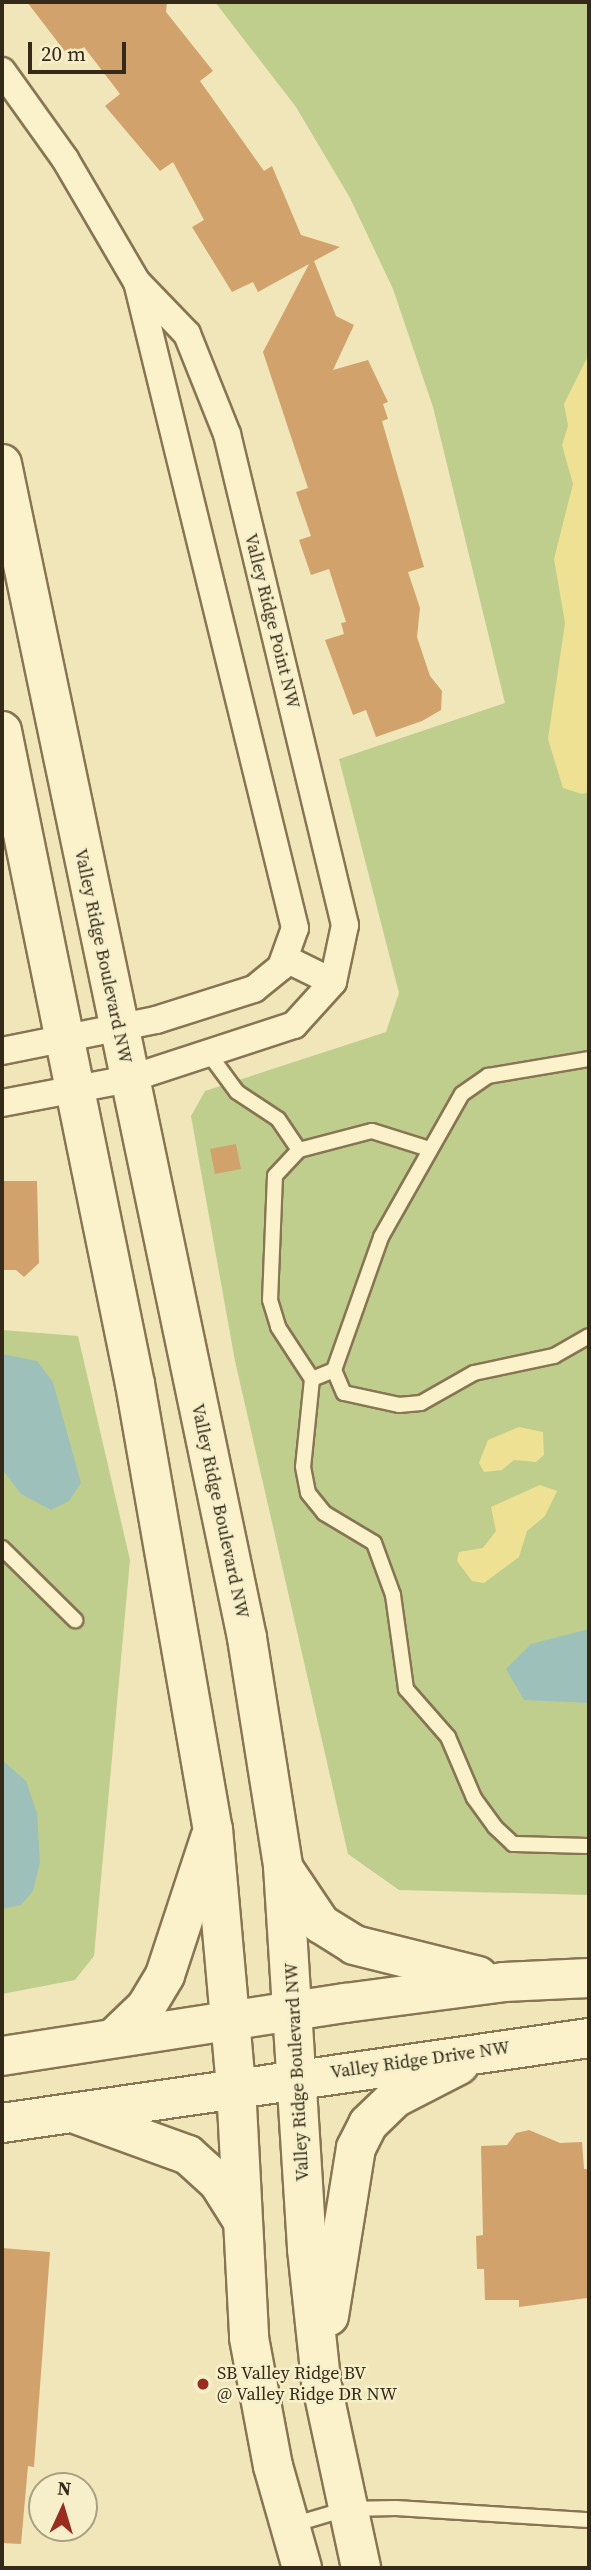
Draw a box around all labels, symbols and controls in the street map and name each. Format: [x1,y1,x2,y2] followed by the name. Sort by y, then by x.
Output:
[32,28,130,72] scale bar
[41,39,86,68] text: 20 m
[240,531,304,711] street label: Valley Ridge Point NW
[70,847,136,1065] street label: Valley Ridge Boulevard NW
[187,1402,253,1620] street label: Valley Ridge Boulevard NW
[280,1962,314,2182] street label: Valley Ridge Boulevard NW
[329,2037,511,2083] street label: Valley Ridge Drive NW
[217,2363,398,2406] place label: SB Valley Ridge BV @ Valley Ridge DR NW
[195,2376,211,2392] marker: SB Valley Ridge BV @ Valley Ridge DR NW
[28,2472,98,2542] north arrow
[57,2475,72,2501] text: N

